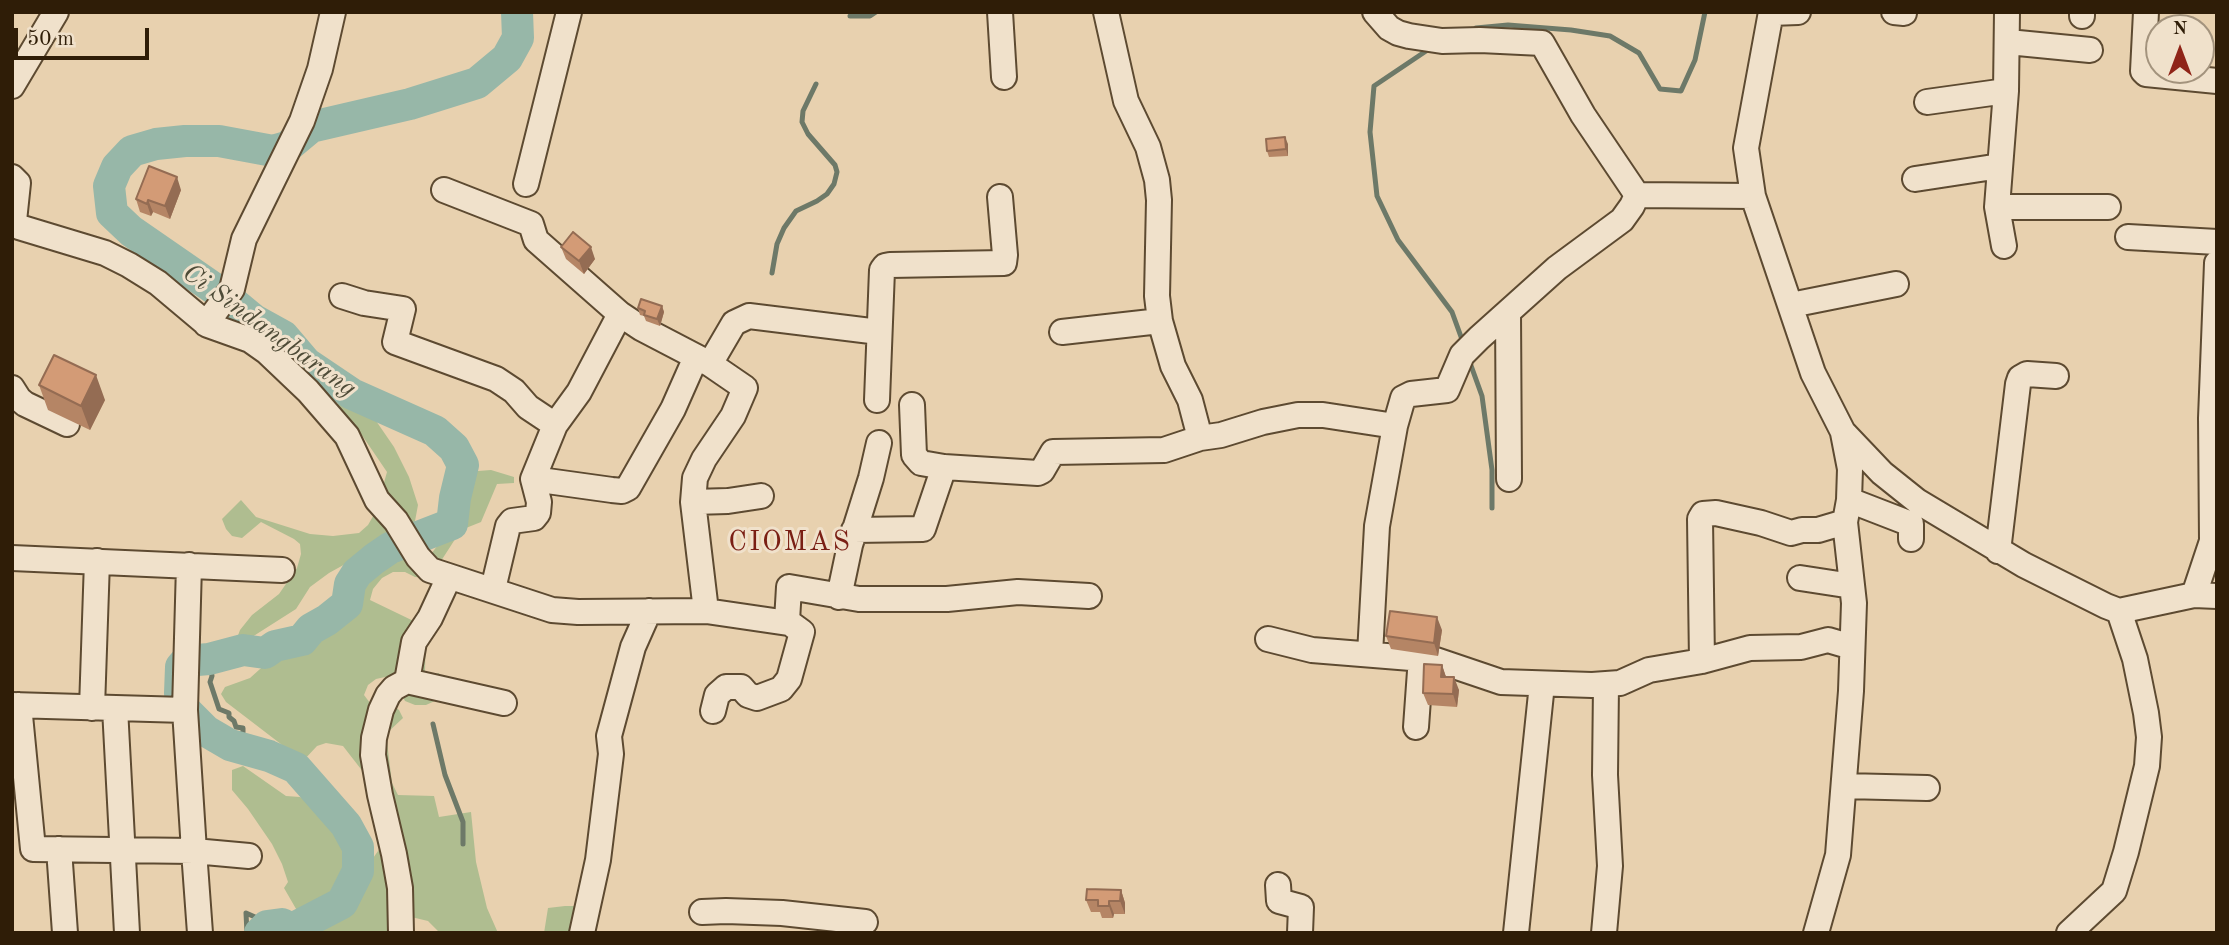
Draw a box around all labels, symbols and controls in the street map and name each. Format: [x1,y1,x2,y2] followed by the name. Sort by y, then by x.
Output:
[18,14,152,58] scale bar
[2145,14,2215,84] north arrow
[2173,20,2187,39] text: N
[27,29,74,50] text: 50 m
[176,258,362,404] water label: Ci Sindangbarang
[729,526,851,560] district label: CIOMAS

